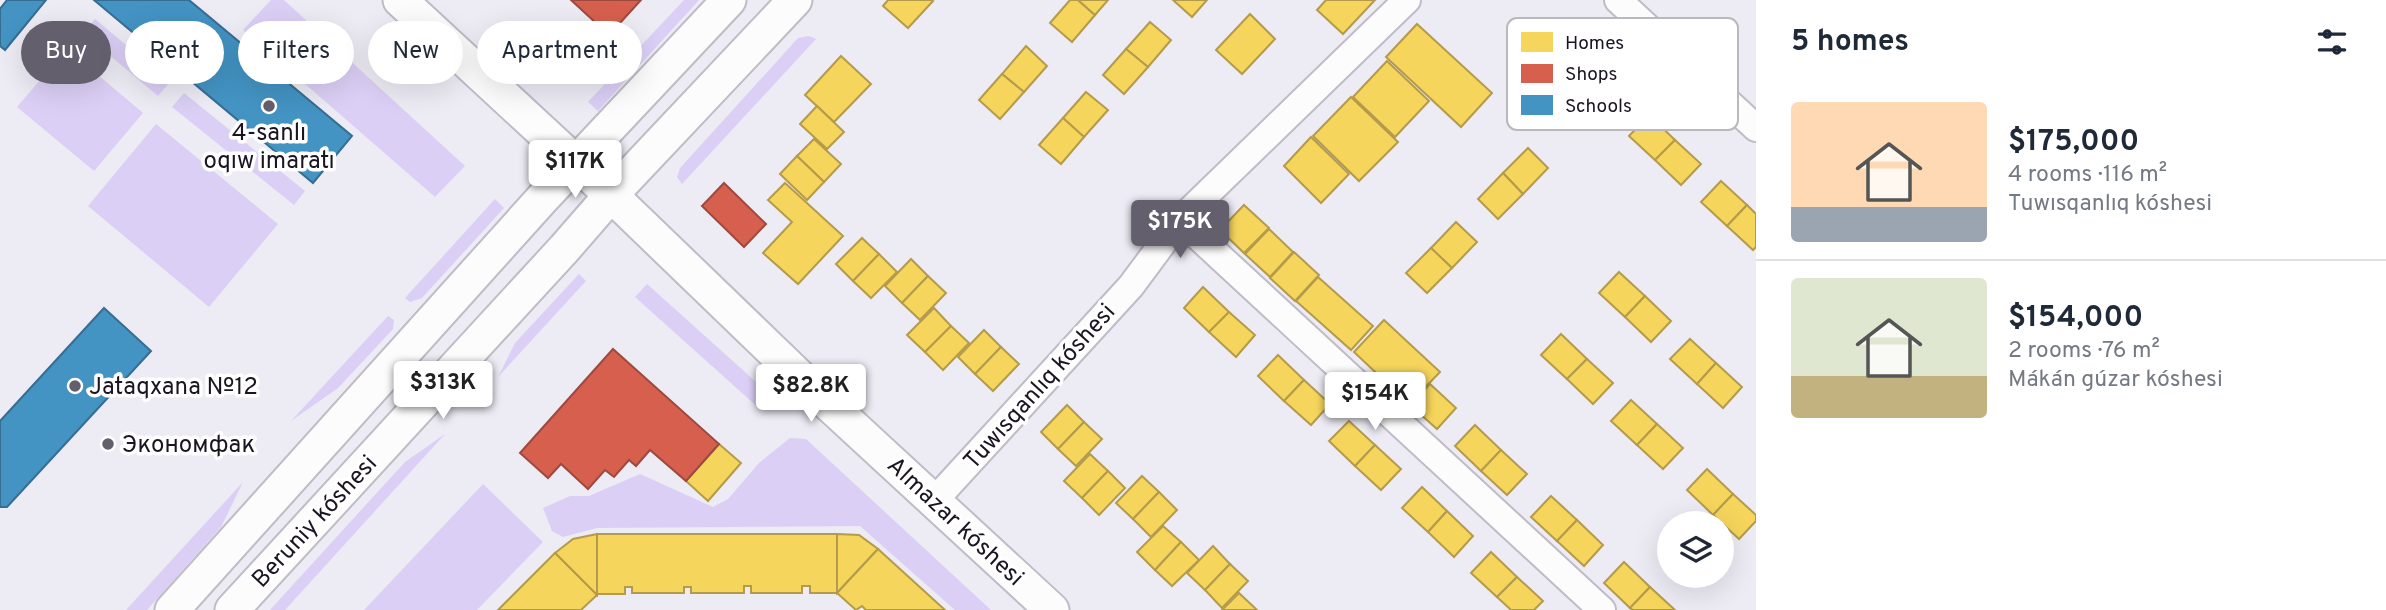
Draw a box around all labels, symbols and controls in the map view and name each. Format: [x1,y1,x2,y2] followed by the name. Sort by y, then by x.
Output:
[1507,18,1738,130] legend
[21,21,111,84] chip: Buy
[125,21,224,84] chip: Rent
[238,21,354,84] chip: Filters
[368,21,463,84] chip: New
[477,21,642,84] chip: Apartment
[2313,23,2351,61] icon: filters
[1791,24,1909,61] text: 5 homes
[1565,32,1624,56] text: Homes
[1565,63,1617,87] text: Shops
[1565,95,1632,119] text: Schools
[261,98,277,114] marker: 4-sanlı oqıw imaratı
[203,119,335,177] place label: 4-sanlı oqıw imaratı
[2008,124,2139,161] text: $175,000
[1847,130,1931,214] icon: home
[526,140,624,200] pin: $117K
[545,148,605,177] text: $117K
[2008,161,2167,190] text: 4 rooms · 116 m²
[2008,190,2212,219] text: Tuwısqanlıq kóshesi
[1131,201,1229,260] pin: $175K
[1147,208,1213,237] text: $175K
[958,298,1123,476] street label: Tuwısqanlıq kóshesi
[2008,300,2143,337] text: $154,000
[1847,306,1931,390] icon: home
[2008,337,2160,366] text: 2 rooms · 76 m²
[394,362,492,421] pin: $313K
[754,364,868,424] pin: $82.8K
[2008,366,2223,395] text: Mákán gúzar kóshesi
[410,369,476,398] text: $313K
[772,372,850,401] text: $82.8K
[1326,372,1424,432] pin: $154K
[89,373,258,403] place label: Jataqxana №12
[67,378,83,394] marker: Jataqxana №12
[1341,380,1409,409] text: $154K
[122,431,255,461] place label: Экономфак
[100,436,116,452] marker: Экономфак
[246,450,385,595] street label: Beruniy kóshesi
[880,451,1029,594] street label: Almazar kóshesi
[1657,511,1734,588] map controls
[1657,511,1734,588] button: layers

